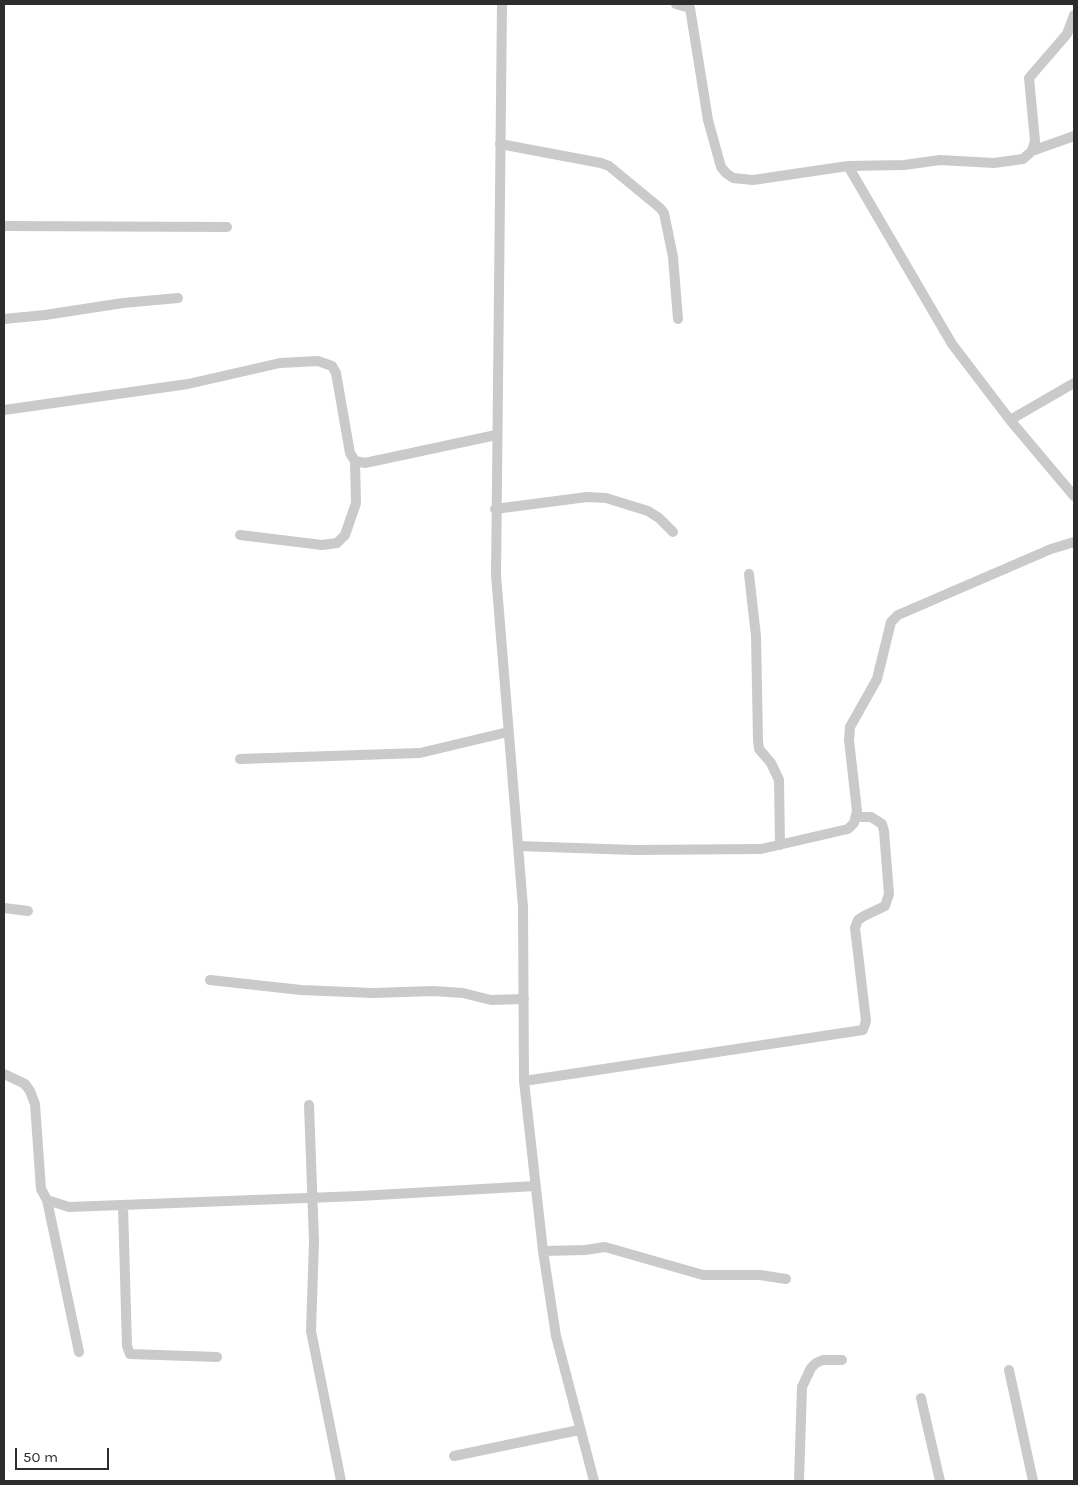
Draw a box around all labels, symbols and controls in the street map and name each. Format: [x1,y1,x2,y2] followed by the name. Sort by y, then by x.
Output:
[18,1438,111,1470] scale bar
[23,1448,58,1466] text: 50 m

